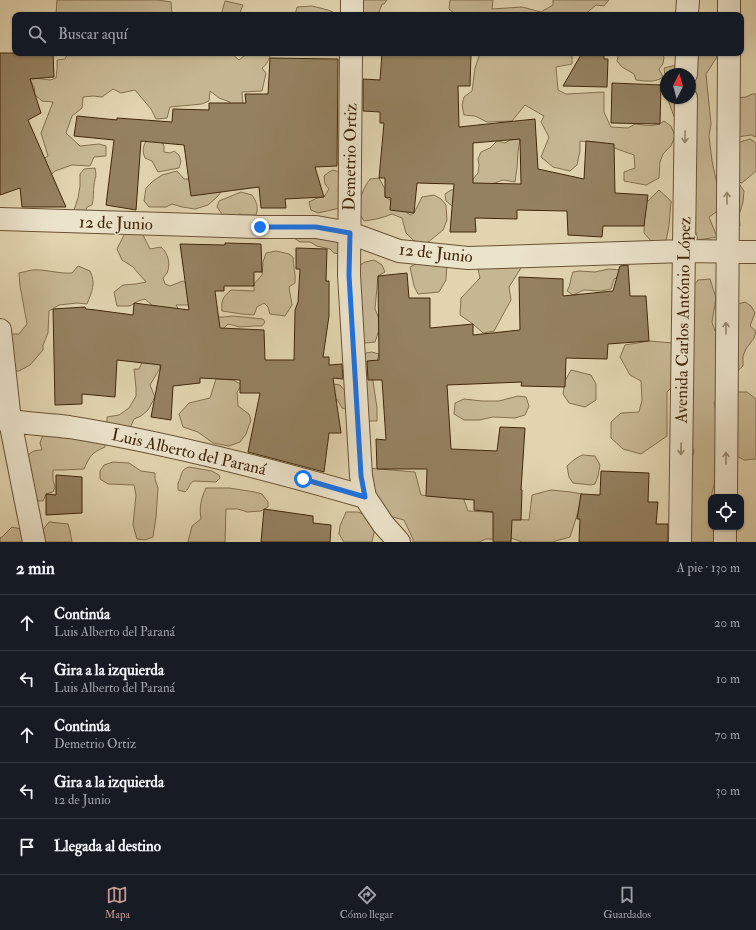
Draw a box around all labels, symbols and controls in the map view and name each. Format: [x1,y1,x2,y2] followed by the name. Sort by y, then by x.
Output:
[12,12,744,56] search box
[26,23,48,45] icon: search
[58,25,127,44] text: Buscar aquí
[660,68,696,104] north arrow
[339,103,361,211] street label: Demetrio Ortiz
[682,130,689,143] one-way arrow
[723,192,731,205] one-way arrow
[79,211,153,236] street label: 12 de Junio
[671,216,696,425] street label: Avenida Carlos António López
[251,218,269,236] route end
[398,239,474,268] street label: 12 de Junio
[723,322,730,335] one-way arrow
[110,424,269,480] street label: Luis Alberto del Paraná
[677,442,685,455] one-way arrow
[722,452,730,465] one-way arrow
[294,470,312,488] route start
[708,494,744,530] map controls
[708,494,744,530] button: locate
[16,558,55,579] text: 2 min
[677,560,740,576] text: A pie · 130 m
[54,605,110,624] text: Continúa
[16,612,38,634] icon: ahead
[714,615,740,631] text: 20 m
[54,624,175,640] text: Luis Alberto del Paraná
[54,661,164,680] text: Gira a la izquierda
[16,668,38,690] icon: left
[716,671,740,687] text: 10 m
[54,680,175,696] text: Luis Alberto del Paraná
[54,717,110,736] text: Continúa
[16,724,38,746] icon: ahead
[715,727,740,743] text: 70 m
[54,736,136,752] text: Demetrio Ortiz
[54,773,164,792] text: Gira a la izquierda
[16,780,38,802] icon: left
[716,783,740,799] text: 30 m
[54,792,111,808] text: 12 de Junio
[16,836,38,858] icon: arrive
[54,837,161,856] text: Llegada al destino
[105,884,130,921] tab: Mapa
[340,884,393,921] tab: Cómo llegar
[603,884,651,921] tab: Guardados

